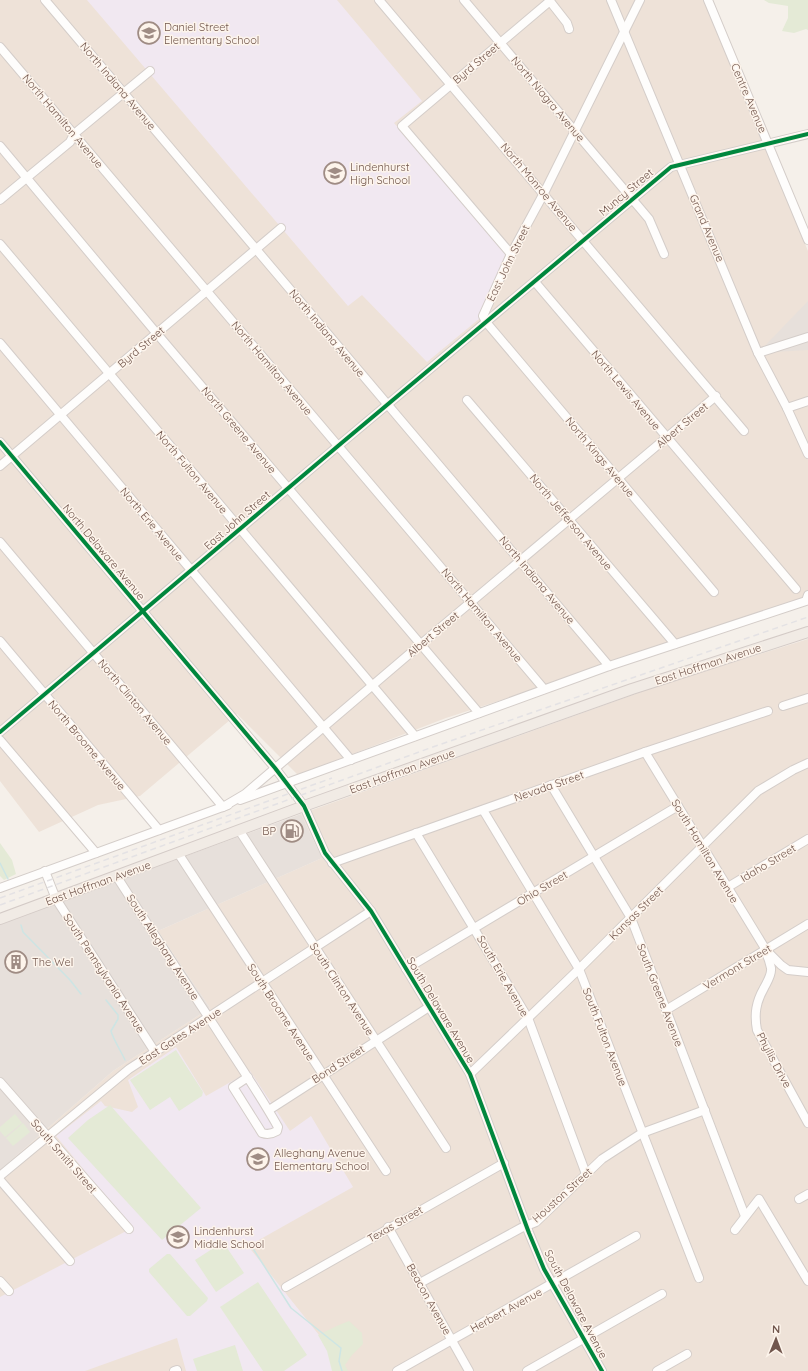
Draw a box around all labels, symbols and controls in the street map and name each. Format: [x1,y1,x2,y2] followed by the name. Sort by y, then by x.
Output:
[136,20,162,46] school or university icon: Daniel Street Elementary School
[164,20,259,47] place label: Daniel Street Elementary School
[77,39,159,133] street label: North Indiana Avenue
[450,39,503,87] street label: Byrd Street
[508,53,588,145] street label: North Niagra Avenue
[728,61,770,135] street label: Centre Avenue
[20,71,106,171] street label: North Hamilton Avenue
[498,140,580,234] street label: North Monroe Avenue
[322,160,348,186] school or university icon: Lindenhurst High School
[350,160,410,187] place label: Lindenhurst High School
[596,165,656,219] street label: Muncy Street
[686,192,728,264] street label: Grand Avenue
[483,222,533,304] street label: East John Street
[286,286,368,380] street label: North Indiana Avenue
[229,318,315,418] street label: North Hamilton Avenue
[115,323,168,371] street label: Byrd Street
[588,347,664,433] street label: North Lewis Avenue
[199,384,279,476] street label: North Greene Avenue
[653,399,711,451] street label: Albert Street
[562,414,638,500] street label: North Kings Avenue
[153,428,231,516] street label: North Fulton Avenue
[527,471,615,573] street label: North Jefferson Avenue
[117,484,187,564] street label: North Erie Avenue
[201,487,273,553] street label: East John Street
[60,501,148,603] street label: North Delaware Avenue
[496,533,578,627] street label: North Indiana Avenue
[439,565,525,665] street label: North Hamilton Avenue
[404,608,462,660] street label: Albert Street
[653,640,763,688] street label: East Hoffman Avenue
[95,656,175,748] street label: North Clinton Avenue
[45,697,129,793] street label: North Broome Avenue
[347,745,457,797] street label: East Hoffman Avenue
[512,767,586,805] street label: Nevada Street
[668,796,742,906] street label: South Hamilton Avenue
[279,818,305,844] fuel station icon: BP
[262,824,276,838] place label: BP
[738,841,798,885] street label: Idaho Street
[43,857,153,909] street label: East Hoffman Avenue
[514,867,570,909] street label: Ohio Street
[606,883,666,943] street label: Kansas Street
[124,892,202,1002] street label: South Alleghany Avenue
[60,911,148,1035] street label: South Pennsylvania Avenue
[474,933,532,1019] street label: South Erie Avenue
[307,940,377,1038] street label: South Clinton Avenue
[634,941,686,1049] street label: South Greene Avenue
[700,941,774,993] street label: Vermont Street
[3,949,29,975] building icon: The Wel
[404,954,478,1066] street label: South Delaware Avenue
[32,955,73,969] place label: The Wel
[244,961,318,1063] street label: South Broome Avenue
[580,986,630,1088] street label: South Fulton Avenue
[136,1004,224,1068] street label: East Gates Avenue
[753,1030,795,1090] street label: Phyllis Drive
[309,1042,367,1086] street label: Bond Street
[28,1116,100,1196] street label: South Smith Street
[245,1146,271,1172] school or university icon: Alleghany Avenue Elementary School
[274,1146,369,1173] place label: Alleghany Avenue Elementary School
[529,1164,595,1226] street label: Houston Street
[365,1202,425,1245] street label: Texas Street
[165,1224,191,1250] school or university icon: Lindenhurst Middle School
[194,1224,264,1251] place label: Lindenhurst Middle School
[541,1247,611,1361] street label: South Delaware Avenue
[404,1261,454,1337] street label: Beacon Avenue
[468,1285,544,1335] street label: Herbert Avenue
[756,1319,796,1359] north arrow
[772,1322,780,1336] text: N

